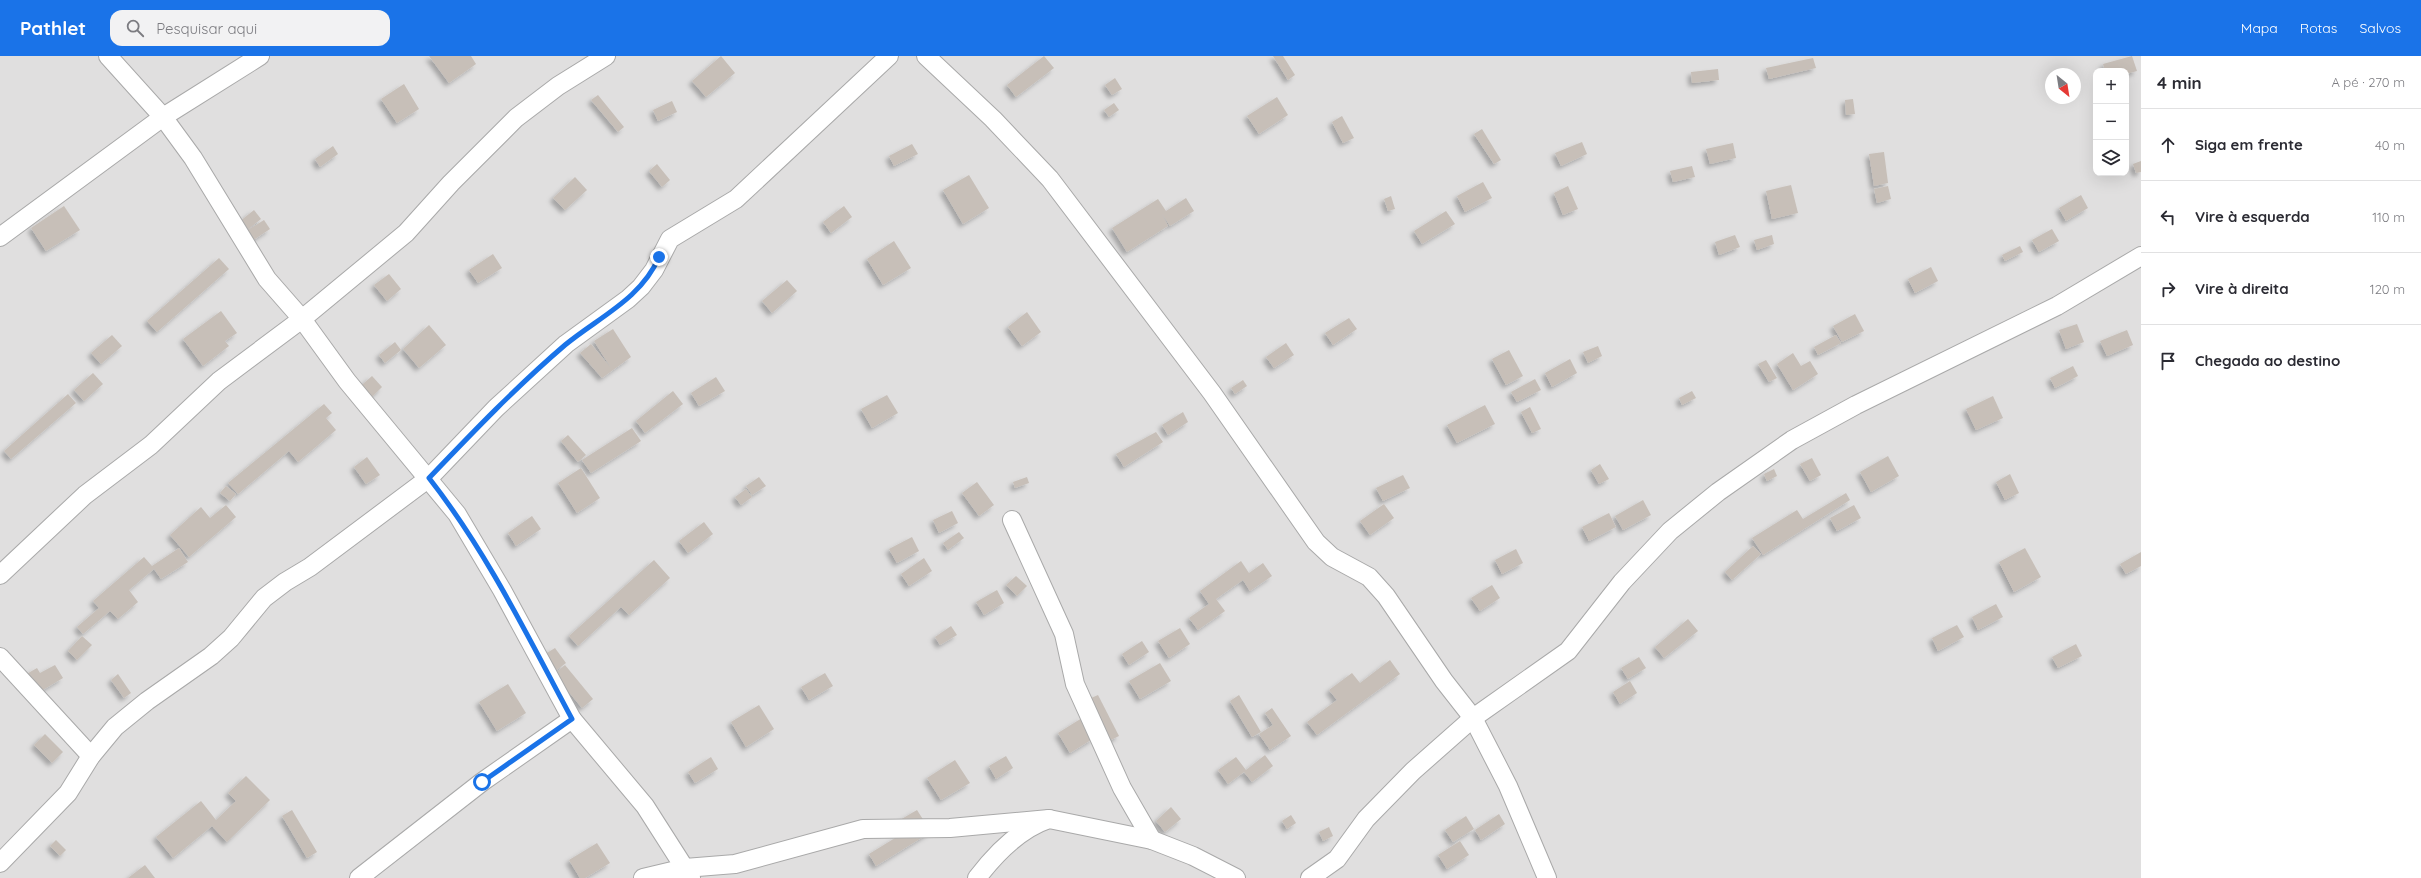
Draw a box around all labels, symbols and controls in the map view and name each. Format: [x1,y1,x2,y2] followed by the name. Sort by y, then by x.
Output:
[110,10,390,46] search box
[20,16,86,40] text: Pathlet
[124,17,146,39] icon: search
[156,19,257,38] text: Pesquisar aqui
[2241,19,2278,37] text: Mapa
[2300,19,2337,37] text: Rotas
[2359,19,2401,37] text: Salvos
[2045,68,2081,104] north arrow
[2093,68,2129,176] map controls
[2093,68,2129,104] button: +
[2157,72,2202,93] text: 4 min
[2331,74,2405,90] text: A pé · 270 m
[2093,104,2129,140] button: −
[2157,134,2179,156] icon: ahead
[2195,135,2303,154] text: Siga em frente
[2375,137,2405,153] text: 40 m
[2093,140,2129,176] button: layers
[2157,206,2179,228] icon: left
[2195,207,2310,226] text: Vire à esquerda
[2372,209,2405,225] text: 110 m
[650,248,668,266] route end
[2157,278,2179,300] icon: right
[2195,279,2289,298] text: Vire à direita
[2370,281,2405,297] text: 120 m
[2157,350,2179,372] icon: arrive
[2195,351,2340,370] text: Chegada ao destino
[473,773,491,791] route start

